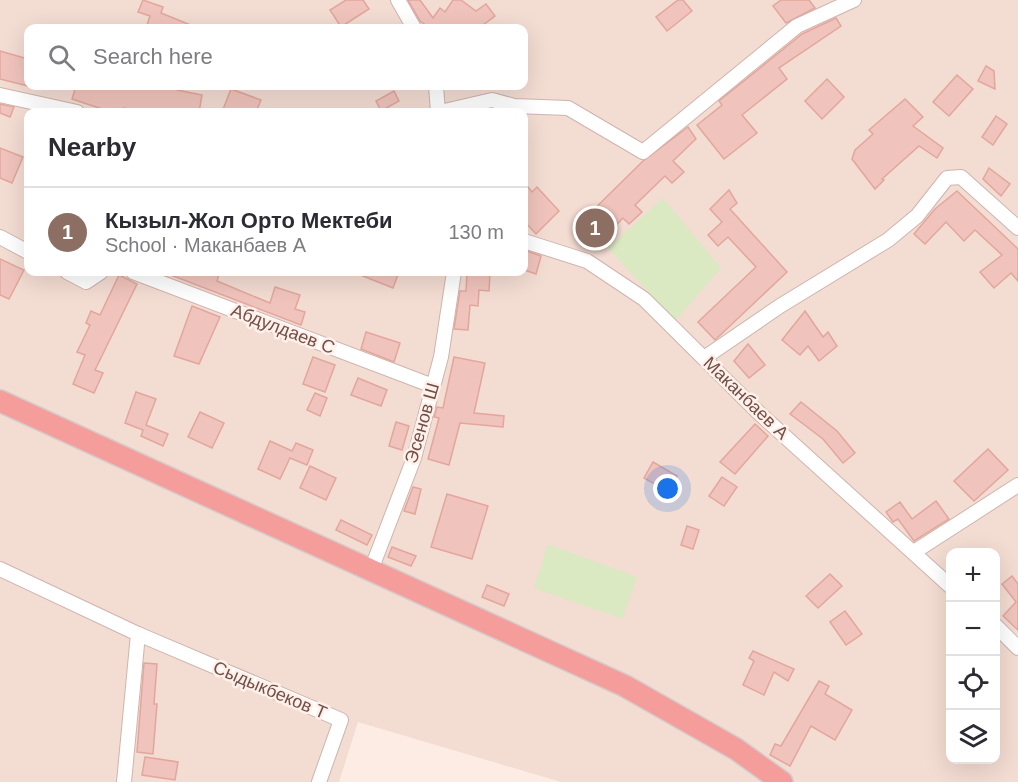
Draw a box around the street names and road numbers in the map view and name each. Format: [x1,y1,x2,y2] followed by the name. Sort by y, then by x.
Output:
[228,300,338,358] street label: Абдулдаев С
[700,353,792,443] street label: Маканбаев А
[401,380,443,466] street label: Эсенов Ш
[210,657,330,723] street label: Сыдыкбеков Т

